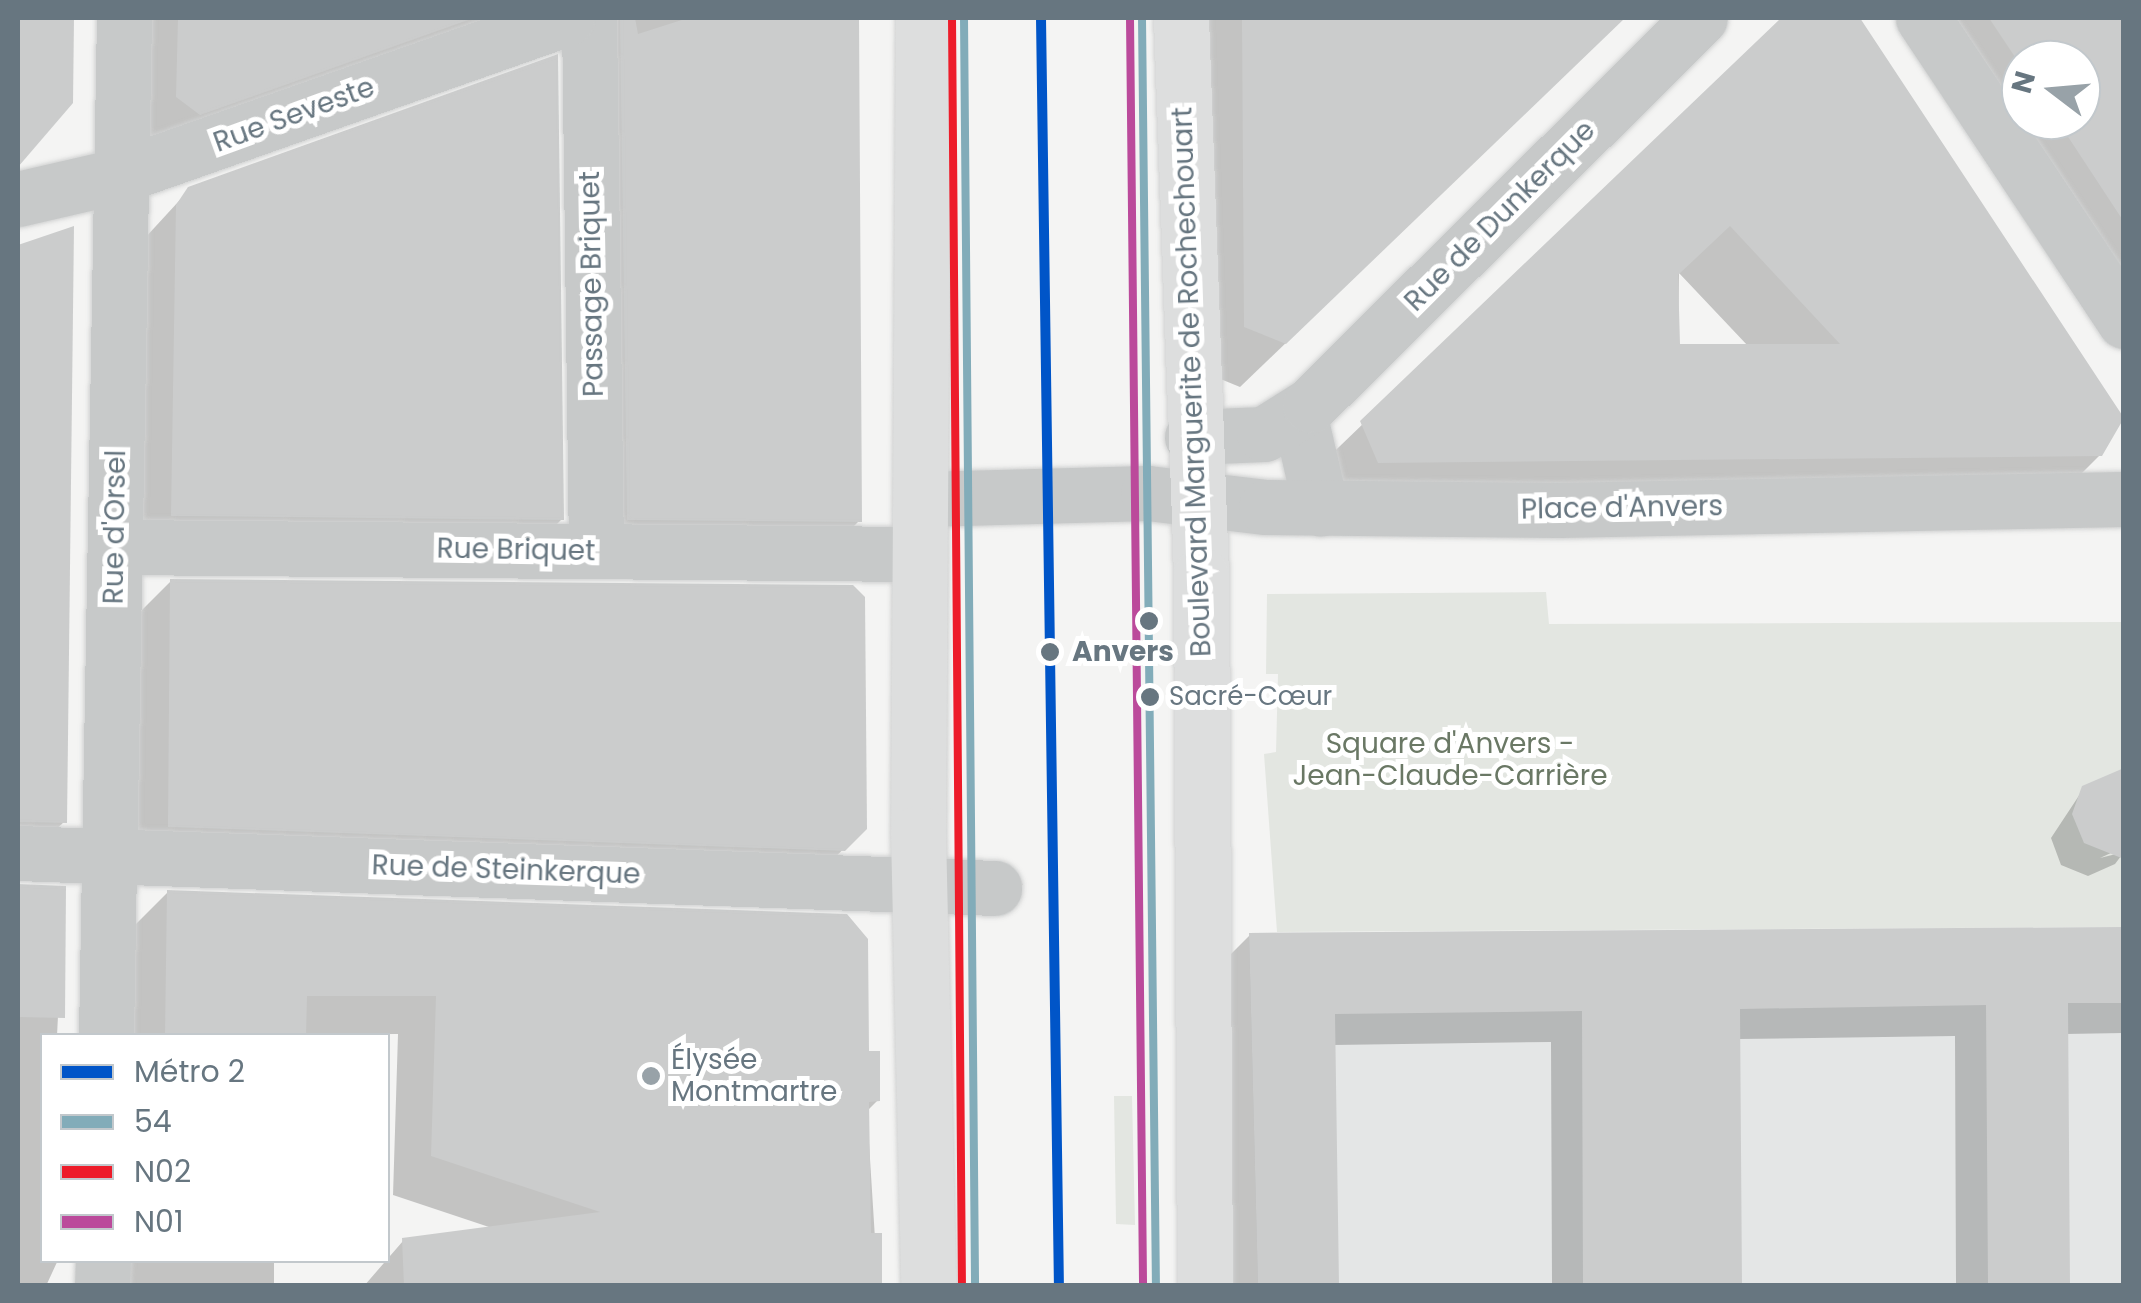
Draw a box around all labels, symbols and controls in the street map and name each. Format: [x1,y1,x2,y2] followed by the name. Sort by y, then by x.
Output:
[2001,40,2101,140] north arrow
[2002,67,2045,98] text: N
[209,70,379,160] street label: Rue Seveste
[1166,107,1218,657] street label: Boulevard Marguerite de Rochechouart
[1398,114,1602,318] street label: Rue de Dunkerque
[573,171,611,397] street label: Passage Briquet
[97,449,133,605] street label: Rue d'Orsel
[1521,489,1723,527] street label: Place d'Anvers
[436,532,596,568] street label: Rue Briquet
[1139,611,1159,631] unlabelled marker
[1072,635,1174,669] place label: Anvers
[1037,639,1063,665] marker: Anvers
[1169,681,1332,713] place label: Sacré-Cœur
[1140,687,1160,707] marker: Sacré-Cœur
[1292,727,1608,793] park label: Square d'Anvers - Jean-Claude-Carrière
[371,849,641,891] street label: Rue de Steinkerque
[40,1033,390,1263] legend
[671,1043,837,1109] place label: Élysée Montmartre
[134,1050,245,1093] text: Métro 2
[640,1065,662,1087] marker: Élysée Montmartre
[134,1100,172,1143] text: 54
[134,1150,191,1193] text: N02
[134,1200,184,1243] text: N01

